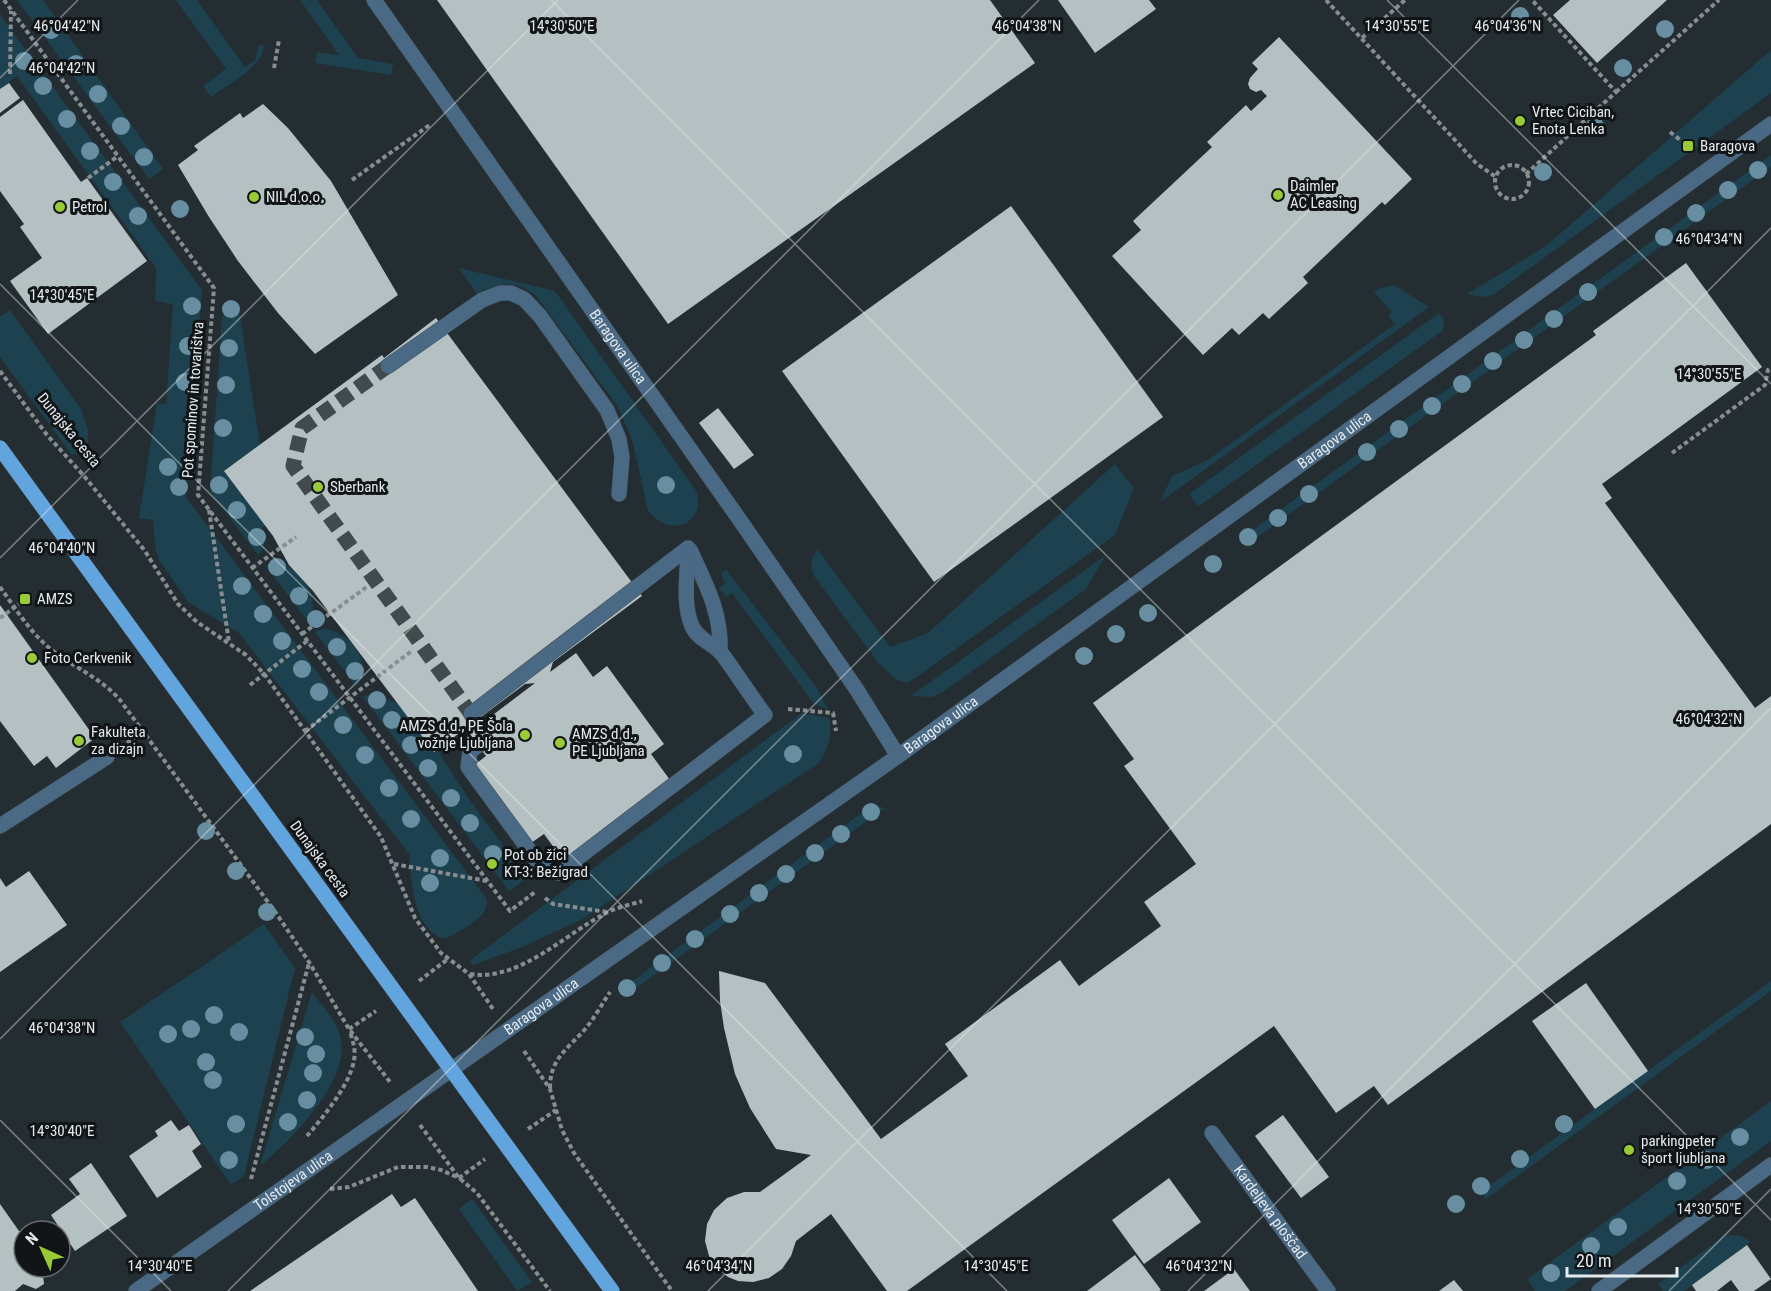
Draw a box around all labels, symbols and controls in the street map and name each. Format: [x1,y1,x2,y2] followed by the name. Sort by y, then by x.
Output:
[34,17,100,35] text: 46°04'42"N
[530,17,594,35] text: 14°30'50"E
[995,17,1061,35] text: 46°04'38"N
[1365,17,1429,35] text: 14°30'55"E
[1475,17,1541,35] text: 46°04'36"N
[29,59,95,77] text: 46°04'42"N
[1532,103,1614,138] place label: Vrtec Ciciban, Enota Lenka
[1513,114,1527,128] marker: Vrtec Ciciban, Enota Lenka
[1700,137,1755,155] place label: Baragova
[1681,139,1695,153] marker: Baragova
[1290,177,1357,212] place label: Daimler AC Leasing
[266,188,324,206] place label: NIL d.o.o.
[1271,188,1285,202] marker: Daimler AC Leasing
[247,190,261,204] marker: NIL d.o.o.
[72,198,107,216] place label: Petrol
[53,200,67,214] marker: Petrol
[1676,230,1742,248] text: 46°04'34"N
[30,286,94,304] text: 14°30'45"E
[586,306,650,388] street label: Baragova ulica
[179,321,207,479] street label: Pot spominov in tovarištva
[1677,365,1741,383] text: 14°30'55"E
[34,389,104,471] street label: Dunajska cesta
[1294,407,1375,473] street label: Baragova ulica
[330,478,386,496] place label: Sberbank
[311,480,325,494] marker: Sberbank
[29,539,95,557] text: 46°04'40"N
[37,590,73,608] place label: AMZS
[18,592,32,606] marker: AMZS
[44,649,132,667] place label: Foto Cerkvenik
[25,651,39,665] marker: Foto Cerkvenik
[900,692,981,758] street label: Baragova ulica
[1676,710,1742,728] text: 46°04'32"N
[400,717,513,752] place label: AMZS d.d., PE Šola vožnje Ljubljana
[91,723,146,758] place label: Fakulteta za dizajn
[572,725,645,760] place label: AMZS d.d., PE Ljubljana
[518,728,532,742] marker: AMZS d.d., PE Šola vožnje Ljubljana
[72,734,86,748] marker: Fakulteta za dizajn
[553,736,567,750] marker: AMZS d.d., PE Ljubljana
[286,817,354,901] street label: Dunajska cesta
[504,846,588,881] place label: Pot ob žici KT-3: Bežigrad
[485,857,499,871] marker: Pot ob žici KT-3: Bežigrad
[500,974,582,1039] street label: Baragova ulica
[29,1019,95,1037] text: 46°04'38"N
[30,1122,94,1140] text: 14°30'40"E
[1641,1132,1725,1167] place label: parkingpeter šport ljubljana
[1622,1143,1636,1157] marker: parkingpeter šport ljubljana
[250,1147,336,1215] street label: Tolstojeva ulica
[1230,1162,1310,1262] street label: Kardeljeva ploščad
[1677,1200,1741,1218] text: 14°30'50"E
[12,1219,72,1279] north arrow
[22,1229,42,1249] text: N
[1567,1240,1676,1278] scale bar
[1576,1250,1611,1271] text: 20 m
[128,1257,192,1275] text: 14°30'40"E
[686,1257,752,1275] text: 46°04'34"N
[964,1257,1028,1275] text: 14°30'45"E
[1166,1257,1232,1275] text: 46°04'32"N

